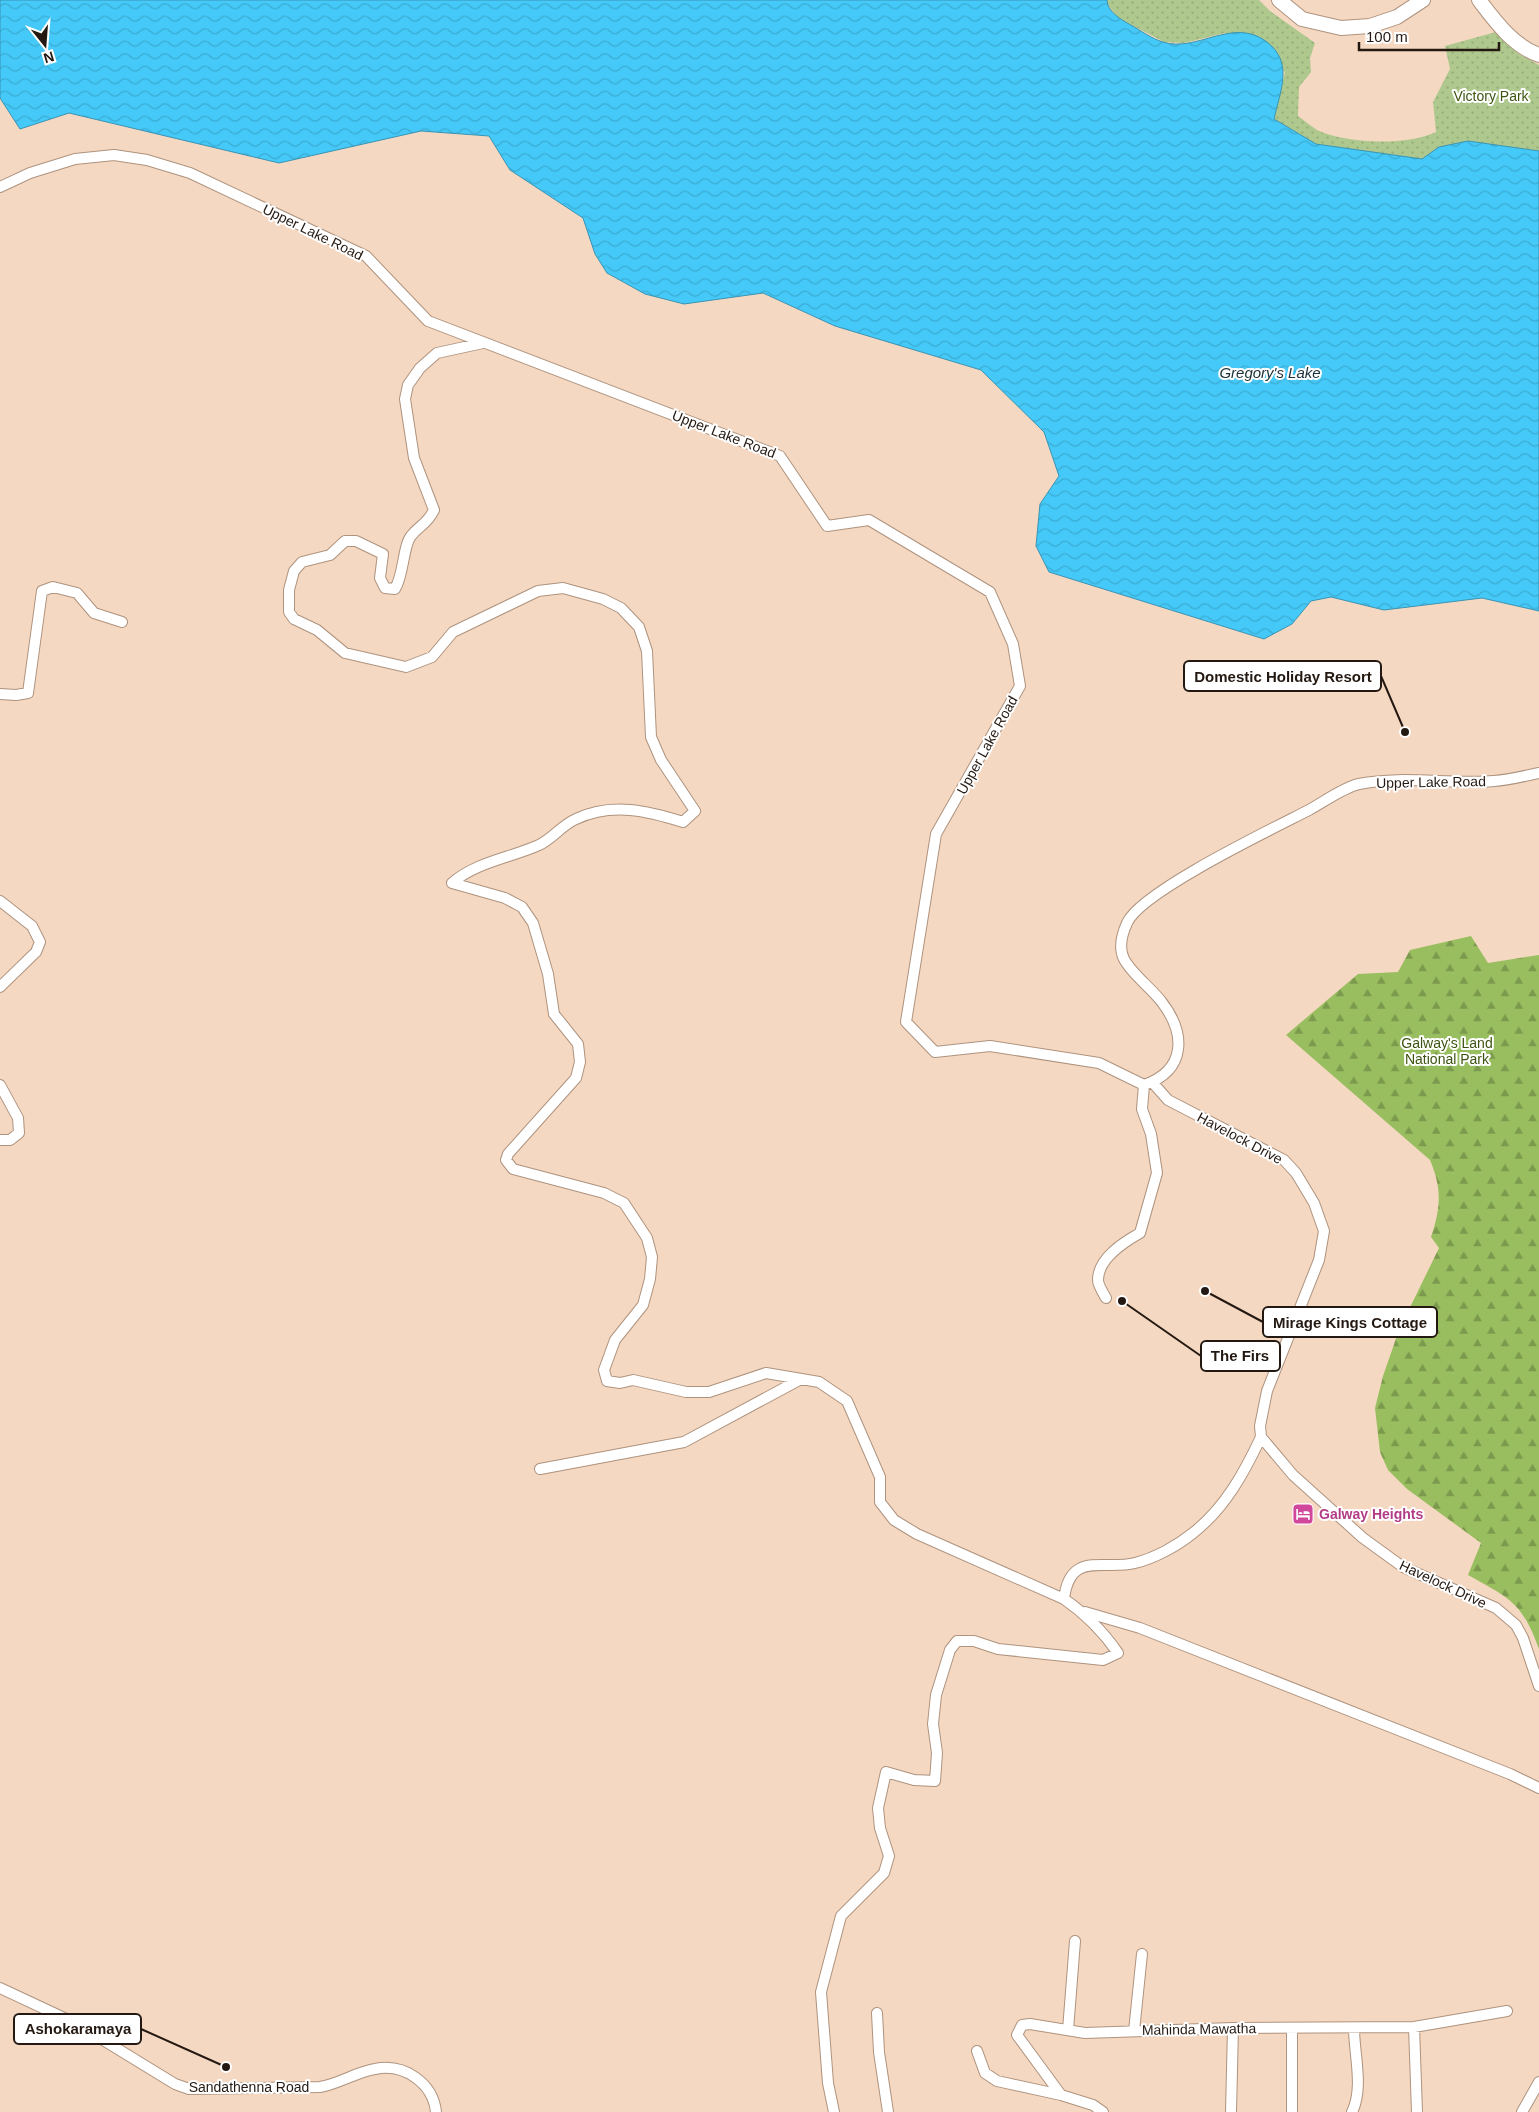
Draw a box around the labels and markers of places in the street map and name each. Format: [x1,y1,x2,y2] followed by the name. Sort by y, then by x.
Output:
[1184,661,1381,691] callout: Domestic Holiday Resort
[1263,1307,1437,1337] callout: Mirage Kings Cottage
[1201,1341,1280,1371] callout: The Firs
[1291,1502,1315,1526] hotel icon: Galway Heights
[1319,1506,1423,1522] place label: Galway Heights
[14,2014,141,2044] callout: Ashokaramaya

